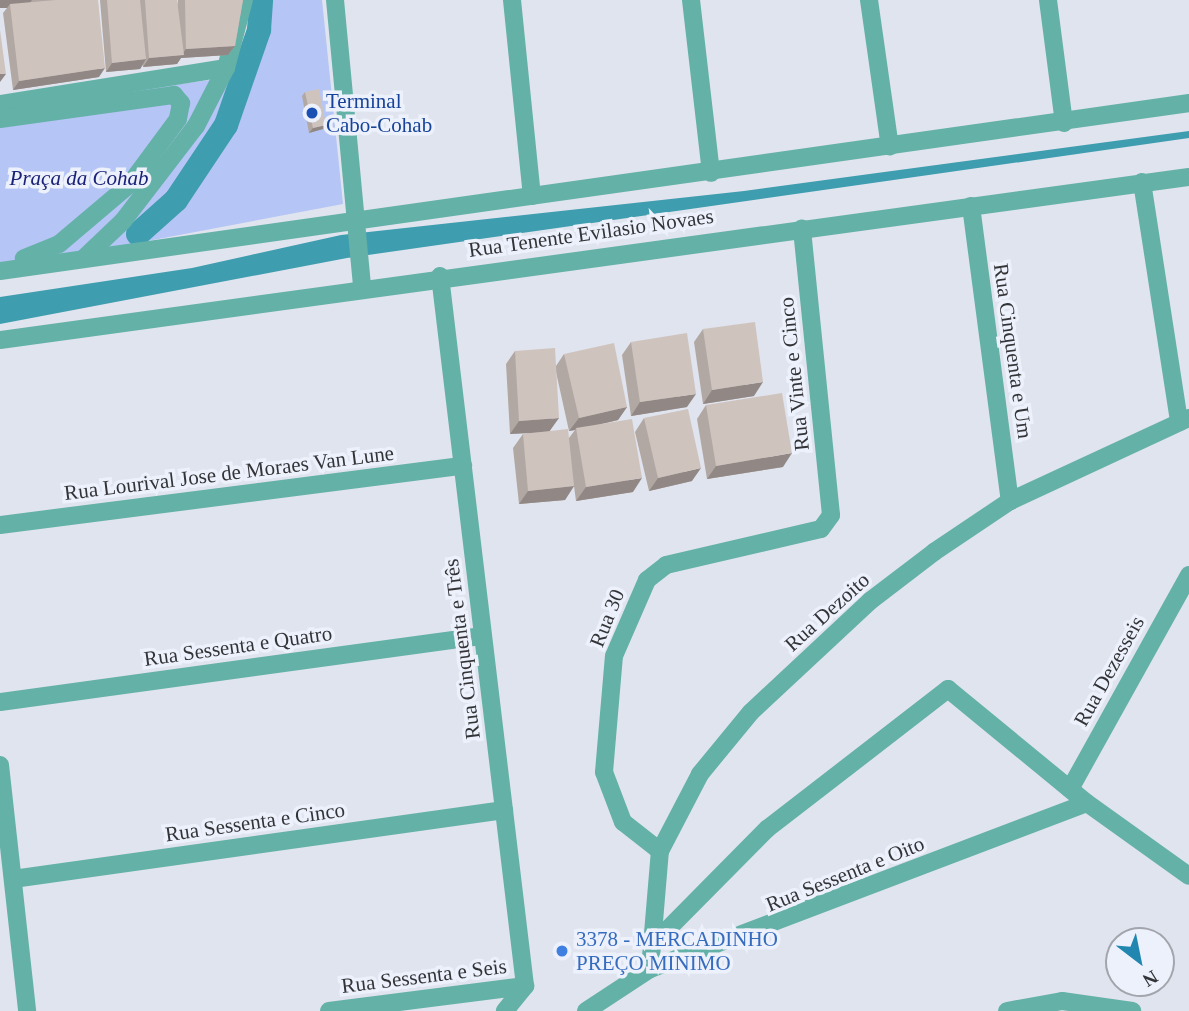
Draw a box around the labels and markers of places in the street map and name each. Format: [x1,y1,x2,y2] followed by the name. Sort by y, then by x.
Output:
[326,88,432,138] place label: Terminal Cabo-Cohab
[304,105,320,121] marker: Terminal Cabo-Cohab
[576,926,778,976] place label: 3378 - MERCADINHO PREÇO MINIMO
[554,943,570,959] marker: 3378 - MERCADINHO PREÇO MINIMO

